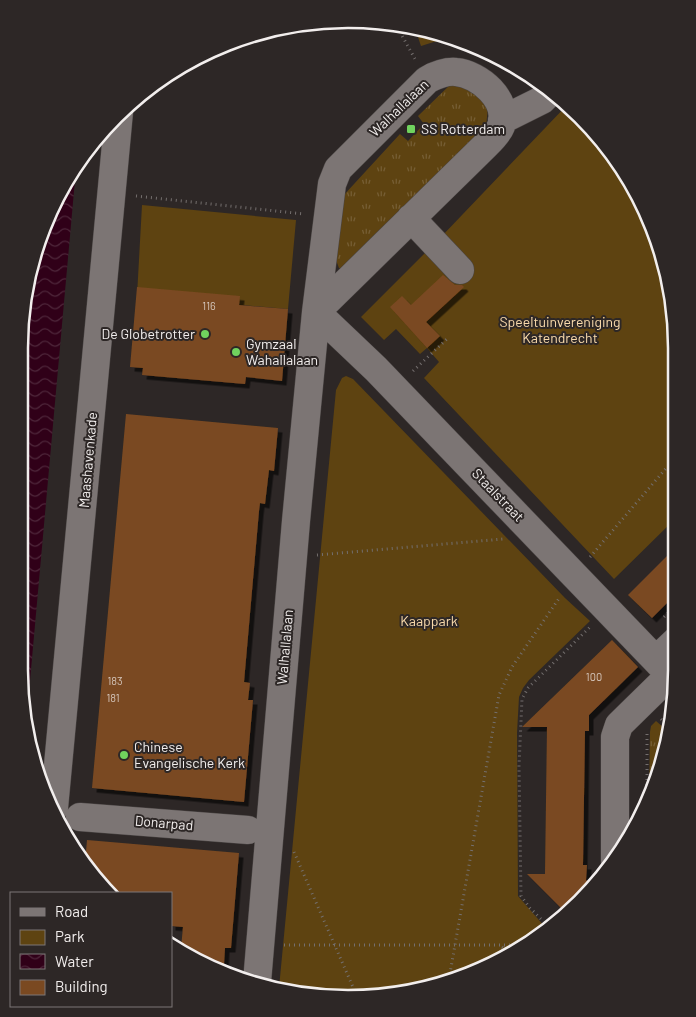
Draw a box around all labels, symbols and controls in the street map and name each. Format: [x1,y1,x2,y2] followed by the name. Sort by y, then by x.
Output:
[366,75,432,140] street label: Walhallalaan
[421,120,505,137] place label: SS Rotterdam
[405,123,417,135] marker: SS Rotterdam
[202,299,216,312] house number: 116
[499,313,621,346] park label: Speeltuinvereniging Katendrecht
[102,325,195,342] place label: De Globetrotter
[199,328,211,340] marker: De Globetrotter
[246,335,318,368] place label: Gymzaal Wahallalaan
[230,346,242,358] marker: Gymzaal Wahallalaan
[75,411,100,509] street label: Maashavenkade
[469,465,528,525] street label: Staalstraat
[273,609,296,685] street label: Walhallalaan
[400,612,458,629] park label: Kaappark
[586,670,602,683] house number: 100
[107,674,123,687] house number: 183
[106,691,120,704] house number: 181
[134,738,245,771] place label: Chinese Evangelische Kerk
[118,749,130,761] marker: Chinese Evangelische Kerk
[134,811,194,834] street label: Donarpad
[10,892,172,1007] legend
[55,902,88,920] text: Road
[55,927,85,945] text: Park
[55,952,94,970] text: Water
[55,977,108,995] text: Building

